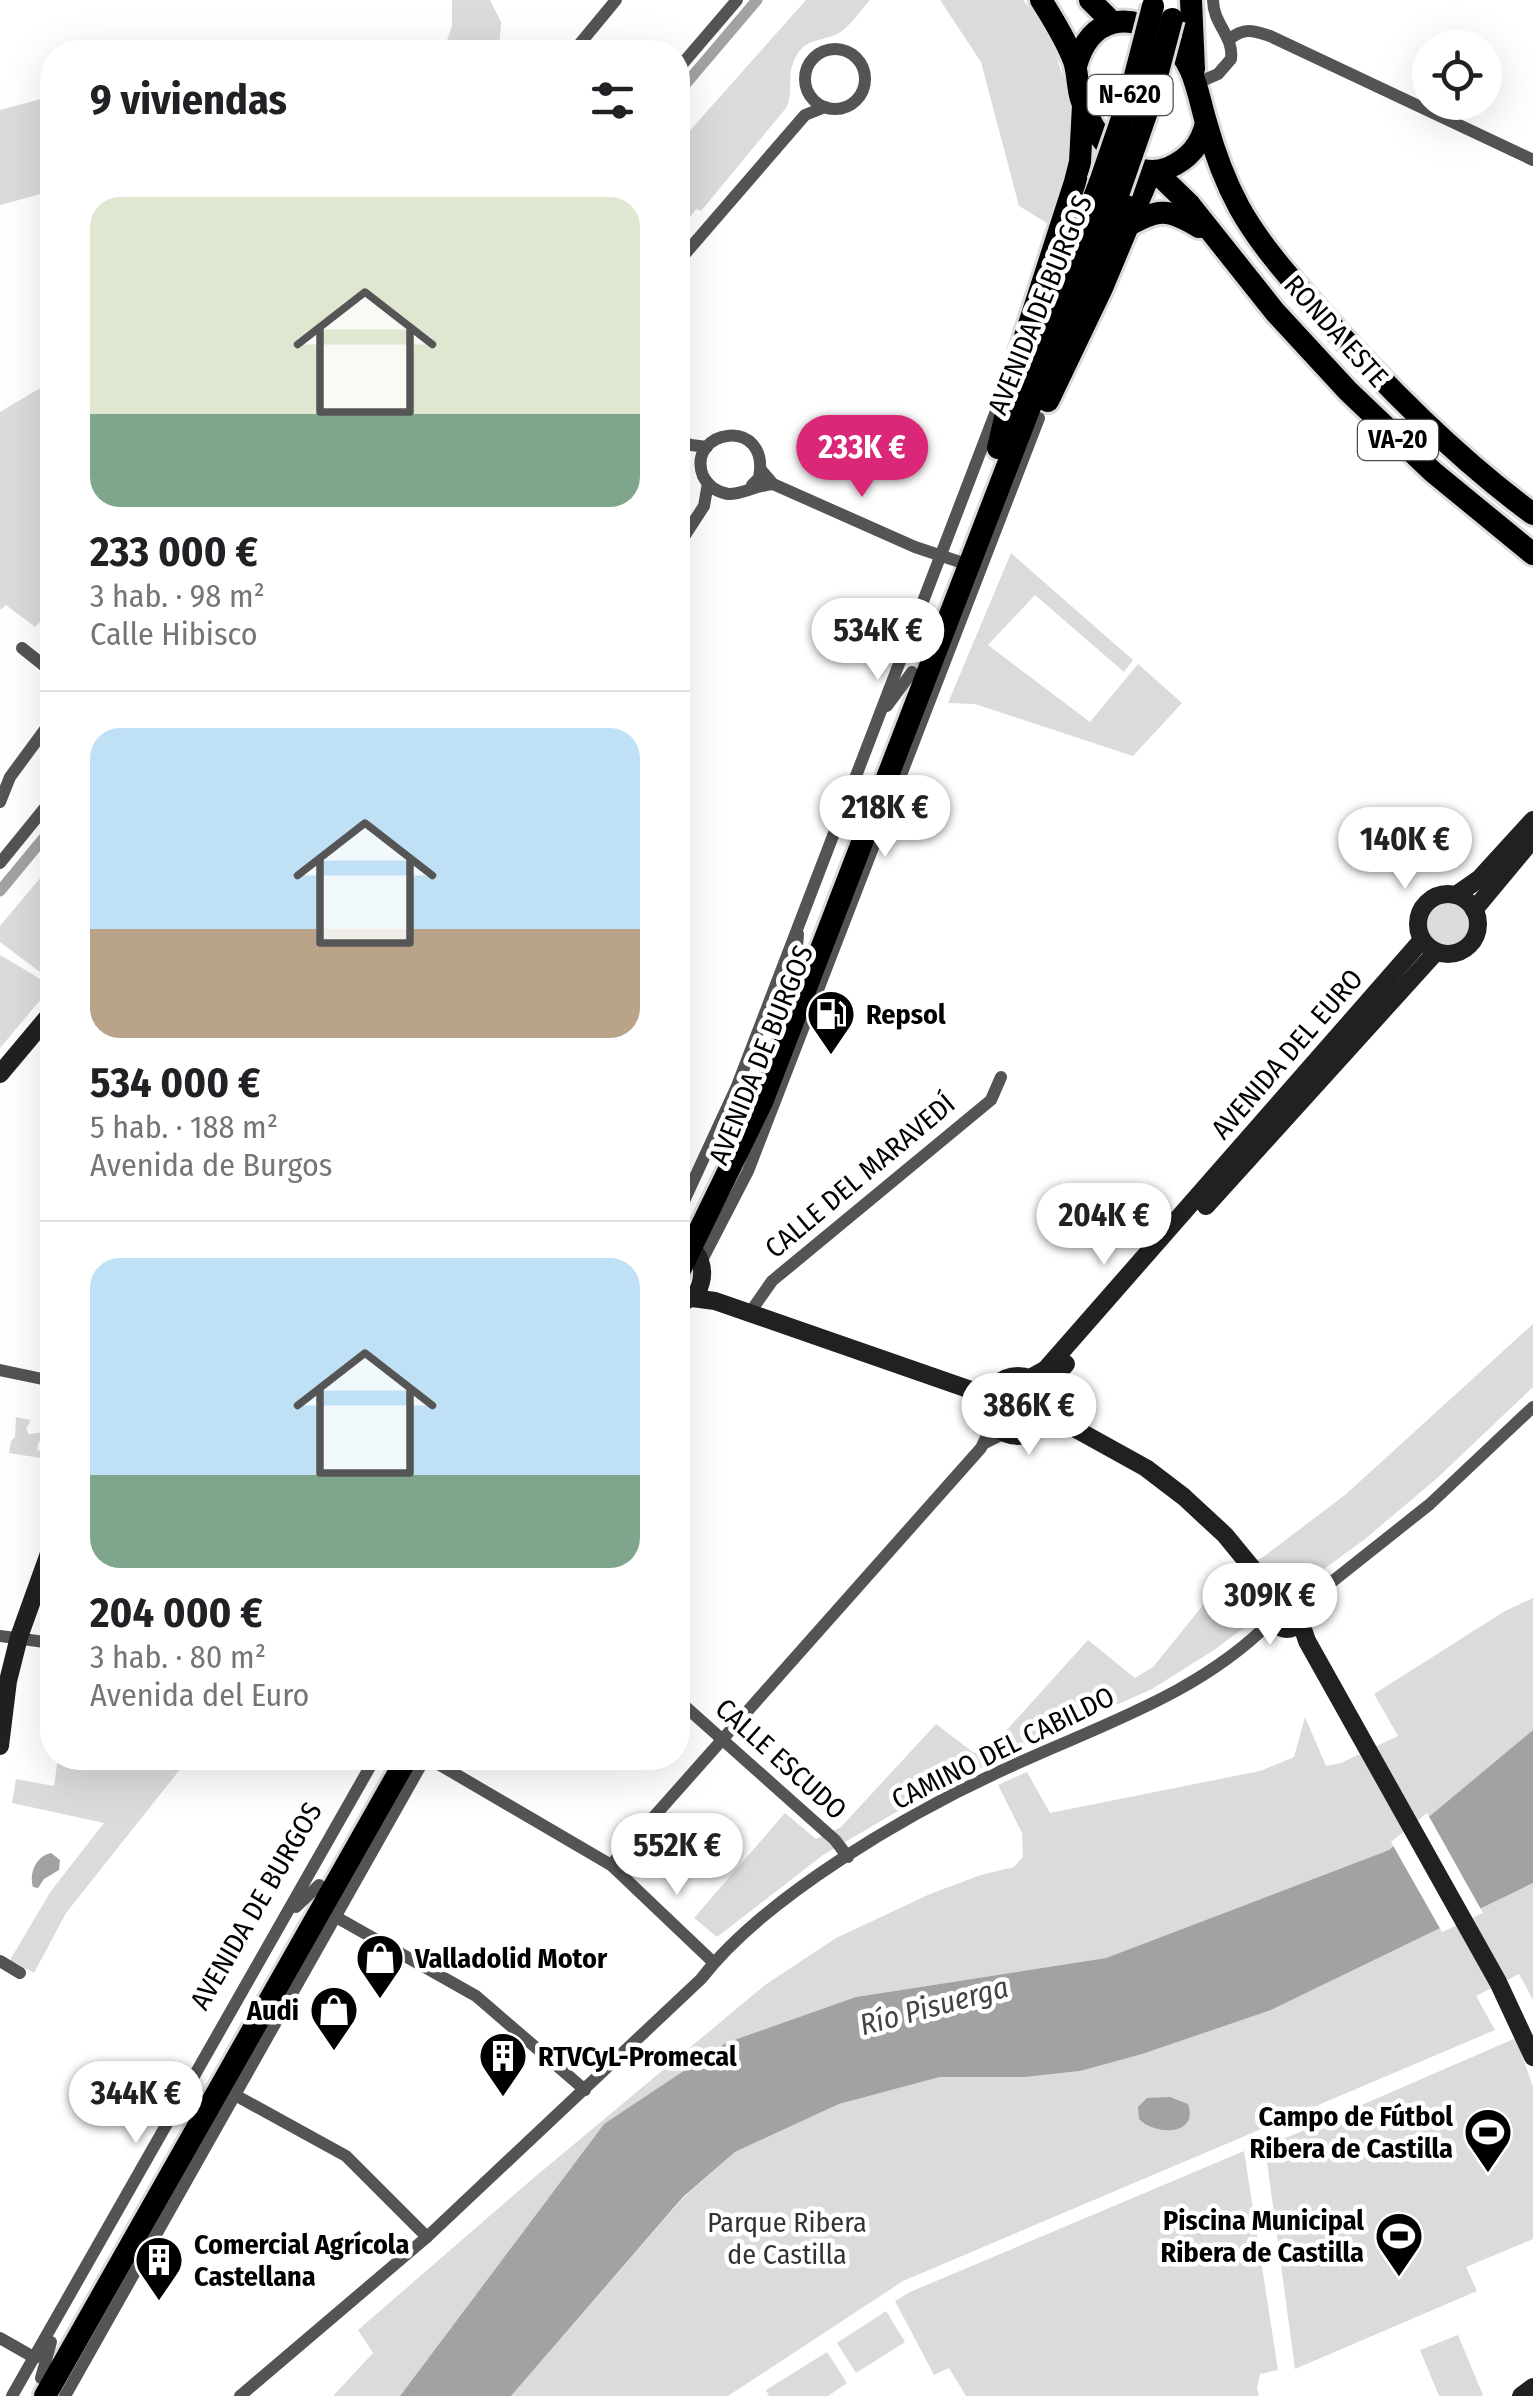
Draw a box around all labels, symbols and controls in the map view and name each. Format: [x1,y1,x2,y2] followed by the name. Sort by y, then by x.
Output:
[1412,30,1502,120] map controls
[1412,30,1502,120] button: locate
[585,73,640,128] icon: filters
[90,75,287,125] text: 9 viviendas
[1088,75,1172,115] road number: N-620
[981,191,1099,419] street label: AVENIDA DE BURGOS
[275,262,455,442] icon: home
[1277,268,1395,394] street label: RONDA ESTE
[781,415,943,500] pin: 233K €
[1358,420,1438,460] road number: VA-20
[818,428,906,466] text: 233K €
[90,527,258,577] text: 233 000 €
[90,577,265,615] text: 3 hab. · 98 m²
[797,598,959,683] pin: 534K €
[833,611,923,649] text: 534K €
[90,615,258,653] text: Calle Hibisco
[804,775,966,860] pin: 218K €
[841,788,929,826] text: 218K €
[275,793,455,973] icon: home
[1324,807,1486,892] pin: 140K €
[1360,820,1450,858] text: 140K €
[702,941,820,1169] street label: AVENIDA DE BURGOS
[1204,962,1370,1146] street label: AVENIDA DEL EURO
[805,988,857,1056] fuel station icon: Repsol
[866,998,946,1031] place label: Repsol
[90,1058,260,1108] text: 534 000 €
[759,1087,961,1265] street label: CALLE DEL MARAVEDÍ
[90,1108,278,1146] text: 5 hab. · 188 m²
[90,1146,333,1184] text: Avenida de Burgos
[1023,1183,1185,1268] pin: 204K €
[1058,1196,1150,1234] text: 204K €
[275,1323,455,1503] icon: home
[948,1373,1110,1458] pin: 386K €
[983,1386,1075,1424] text: 386K €
[1189,1563,1351,1648] pin: 309K €
[1224,1576,1316,1614] text: 309K €
[90,1588,263,1638] text: 204 000 €
[90,1638,266,1676] text: 3 hab. · 80 m²
[90,1676,309,1714] text: Avenida del Euro
[886,1680,1120,1816] street label: CAMINO DEL CABILDO
[709,1692,853,1826] street label: CALLE ESCUDO
[183,1797,329,2015] street label: AVENIDA DE BURGOS
[596,1813,758,1898] pin: 552K €
[633,1826,721,1864] text: 552K €
[354,1932,406,2000] shop icon: Valladolid Motor
[414,1942,608,1975] place label: Valladolid Motor
[856,1969,1012,2043] water label: Río Pisuerga
[308,1984,360,2052] shop icon: Audi
[246,1994,299,2027] place label: Audi
[477,2030,529,2098] building icon: RTVCyL-Promecal
[538,2040,737,2073] place label: RTVCyL-Promecal
[55,2061,217,2146] pin: 344K €
[91,2074,181,2112] text: 344K €
[1250,2100,1453,2165] place label: Campo de Fútbol Ribera de Castilla
[1462,2106,1514,2174] sports icon: Campo de Fútbol Ribera de Castilla
[1161,2204,1364,2269] place label: Piscina Municipal Ribera de Castilla
[707,2206,867,2271] park label: Parque Ribera de Castilla
[1373,2210,1425,2278] sports icon: Piscina Municipal Ribera de Castilla
[194,2228,409,2293] place label: Comercial Agrícola Castellana
[133,2234,185,2302] building icon: Comercial Agrícola Castellana

